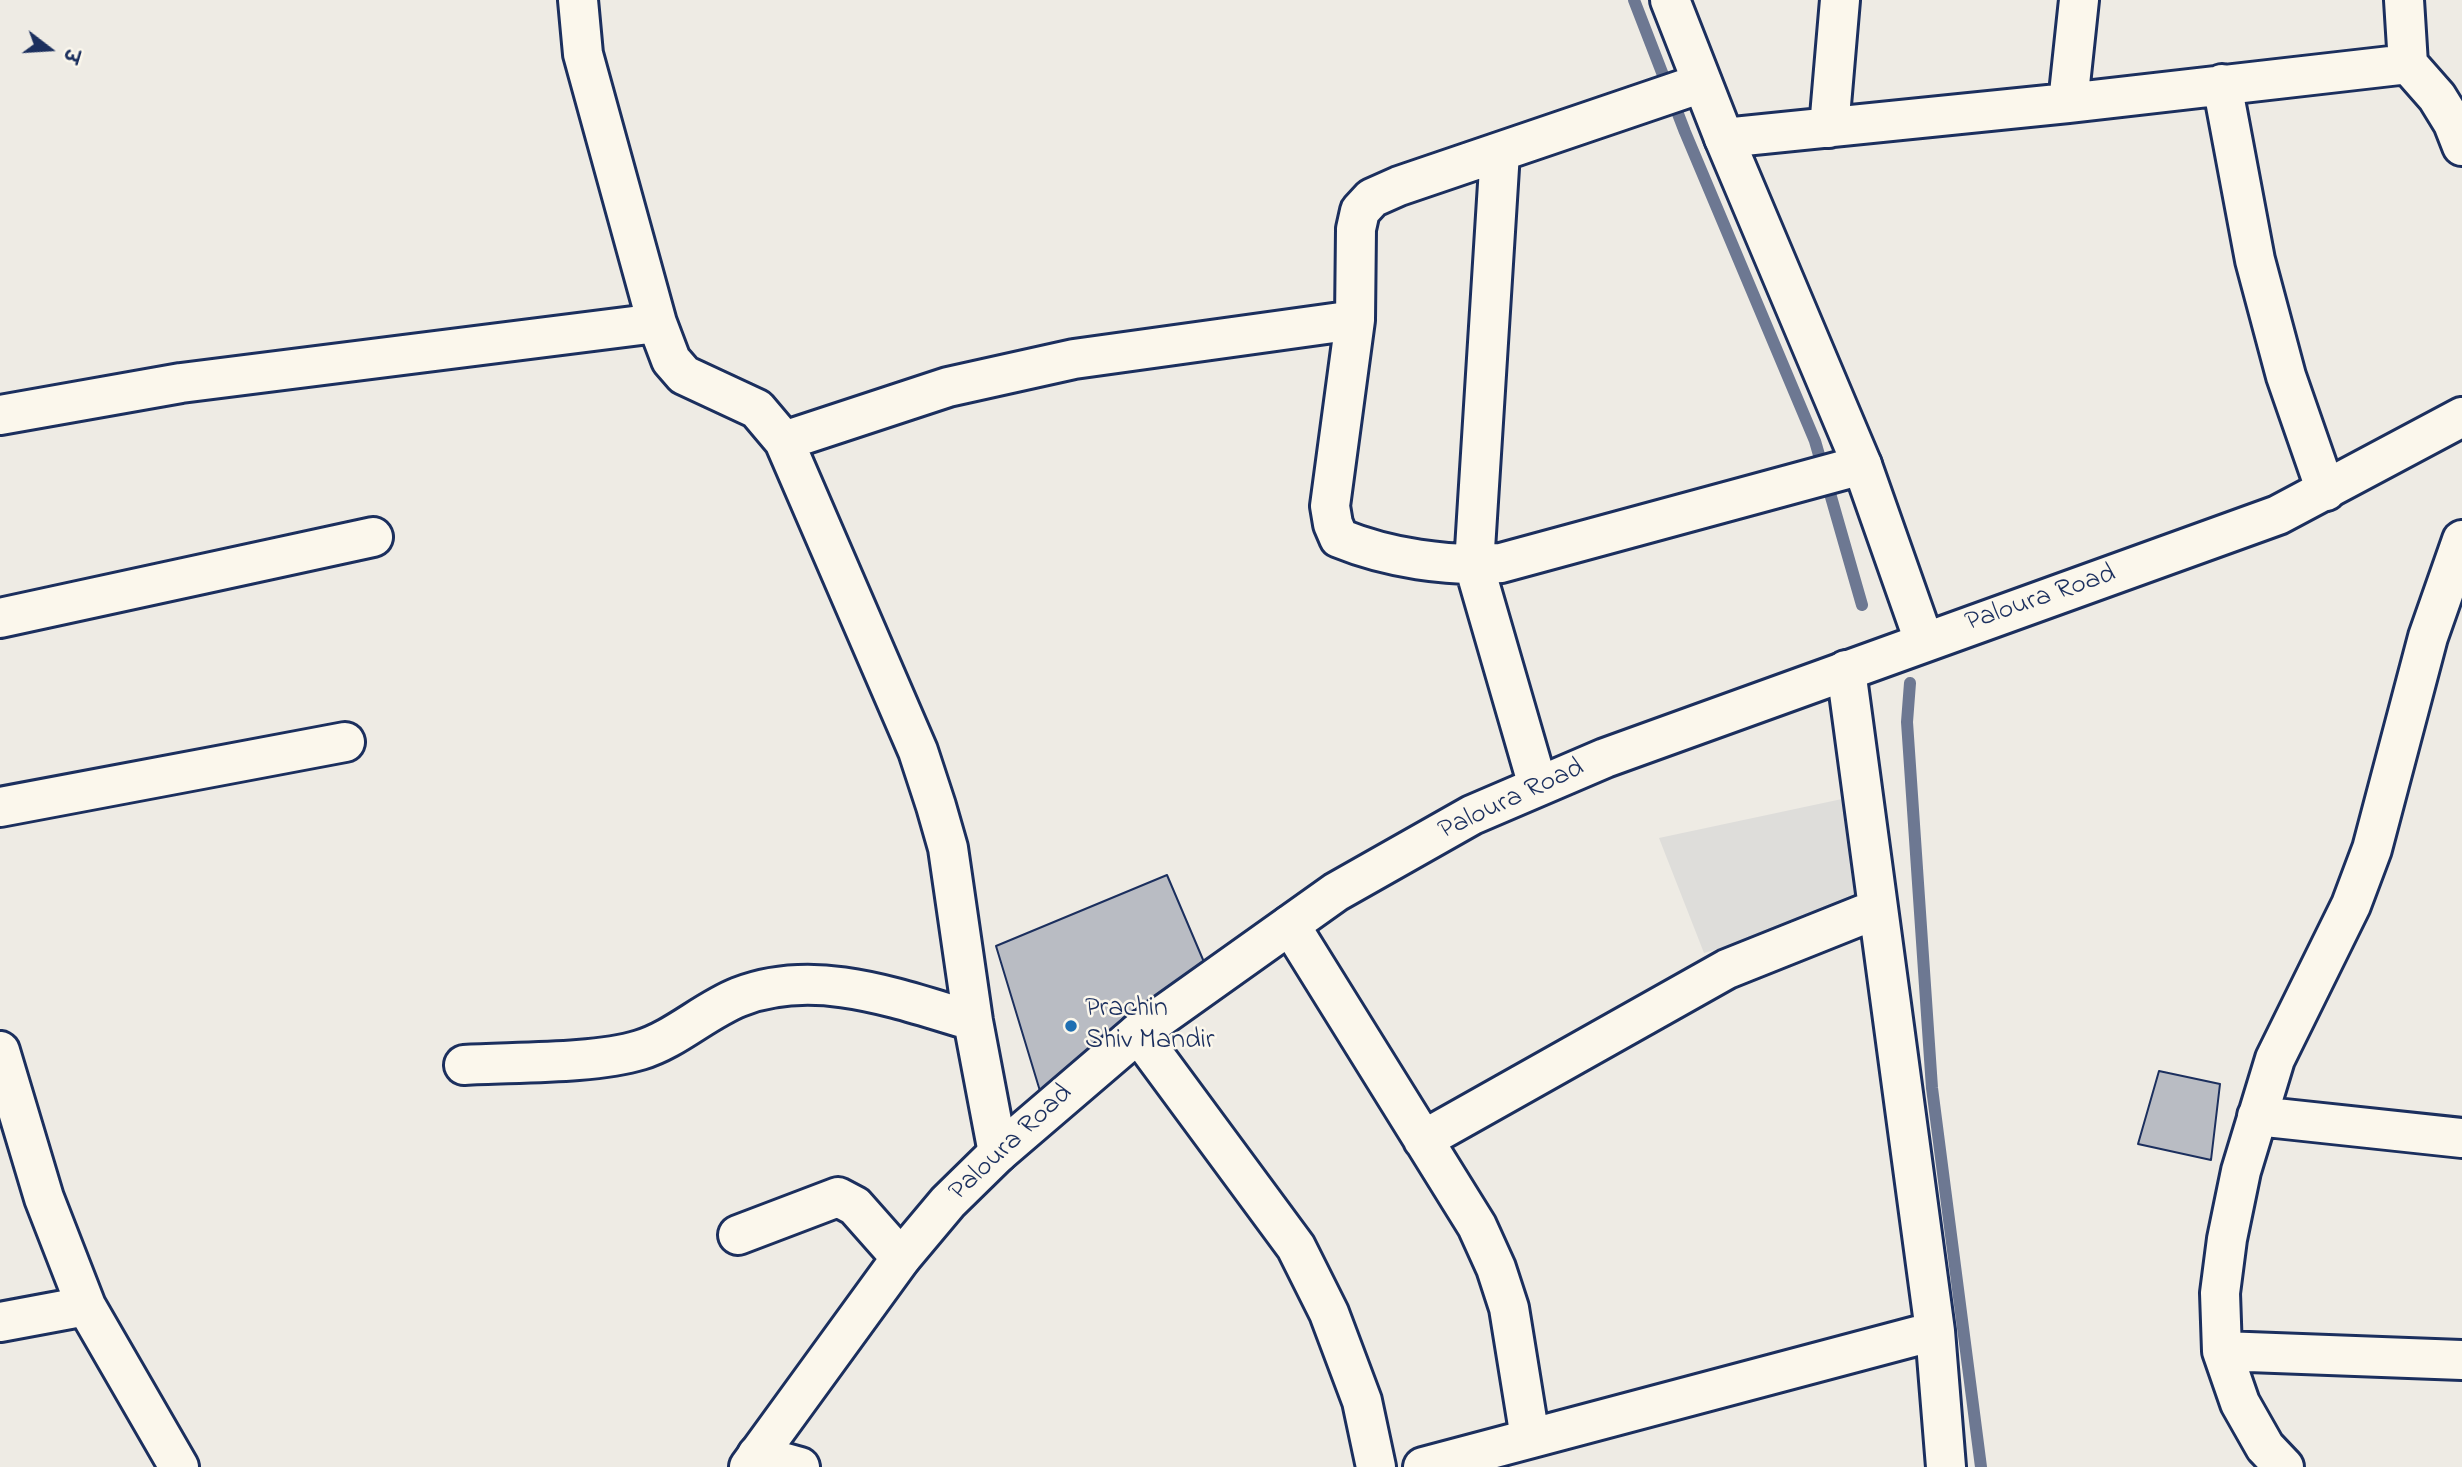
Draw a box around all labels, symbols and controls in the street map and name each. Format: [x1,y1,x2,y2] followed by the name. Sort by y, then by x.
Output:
[14,14,84,84] north arrow
[55,45,84,65] text: उ
[1962,559,2120,641] street label: Paloura Road
[1434,753,1590,849] street label: Paloura Road
[1085,993,1214,1059] place label: Prachin Shiv Mandir
[1063,1018,1079,1034] marker: Prachin Shiv Mandir
[943,1078,1081,1210] street label: Paloura Road

